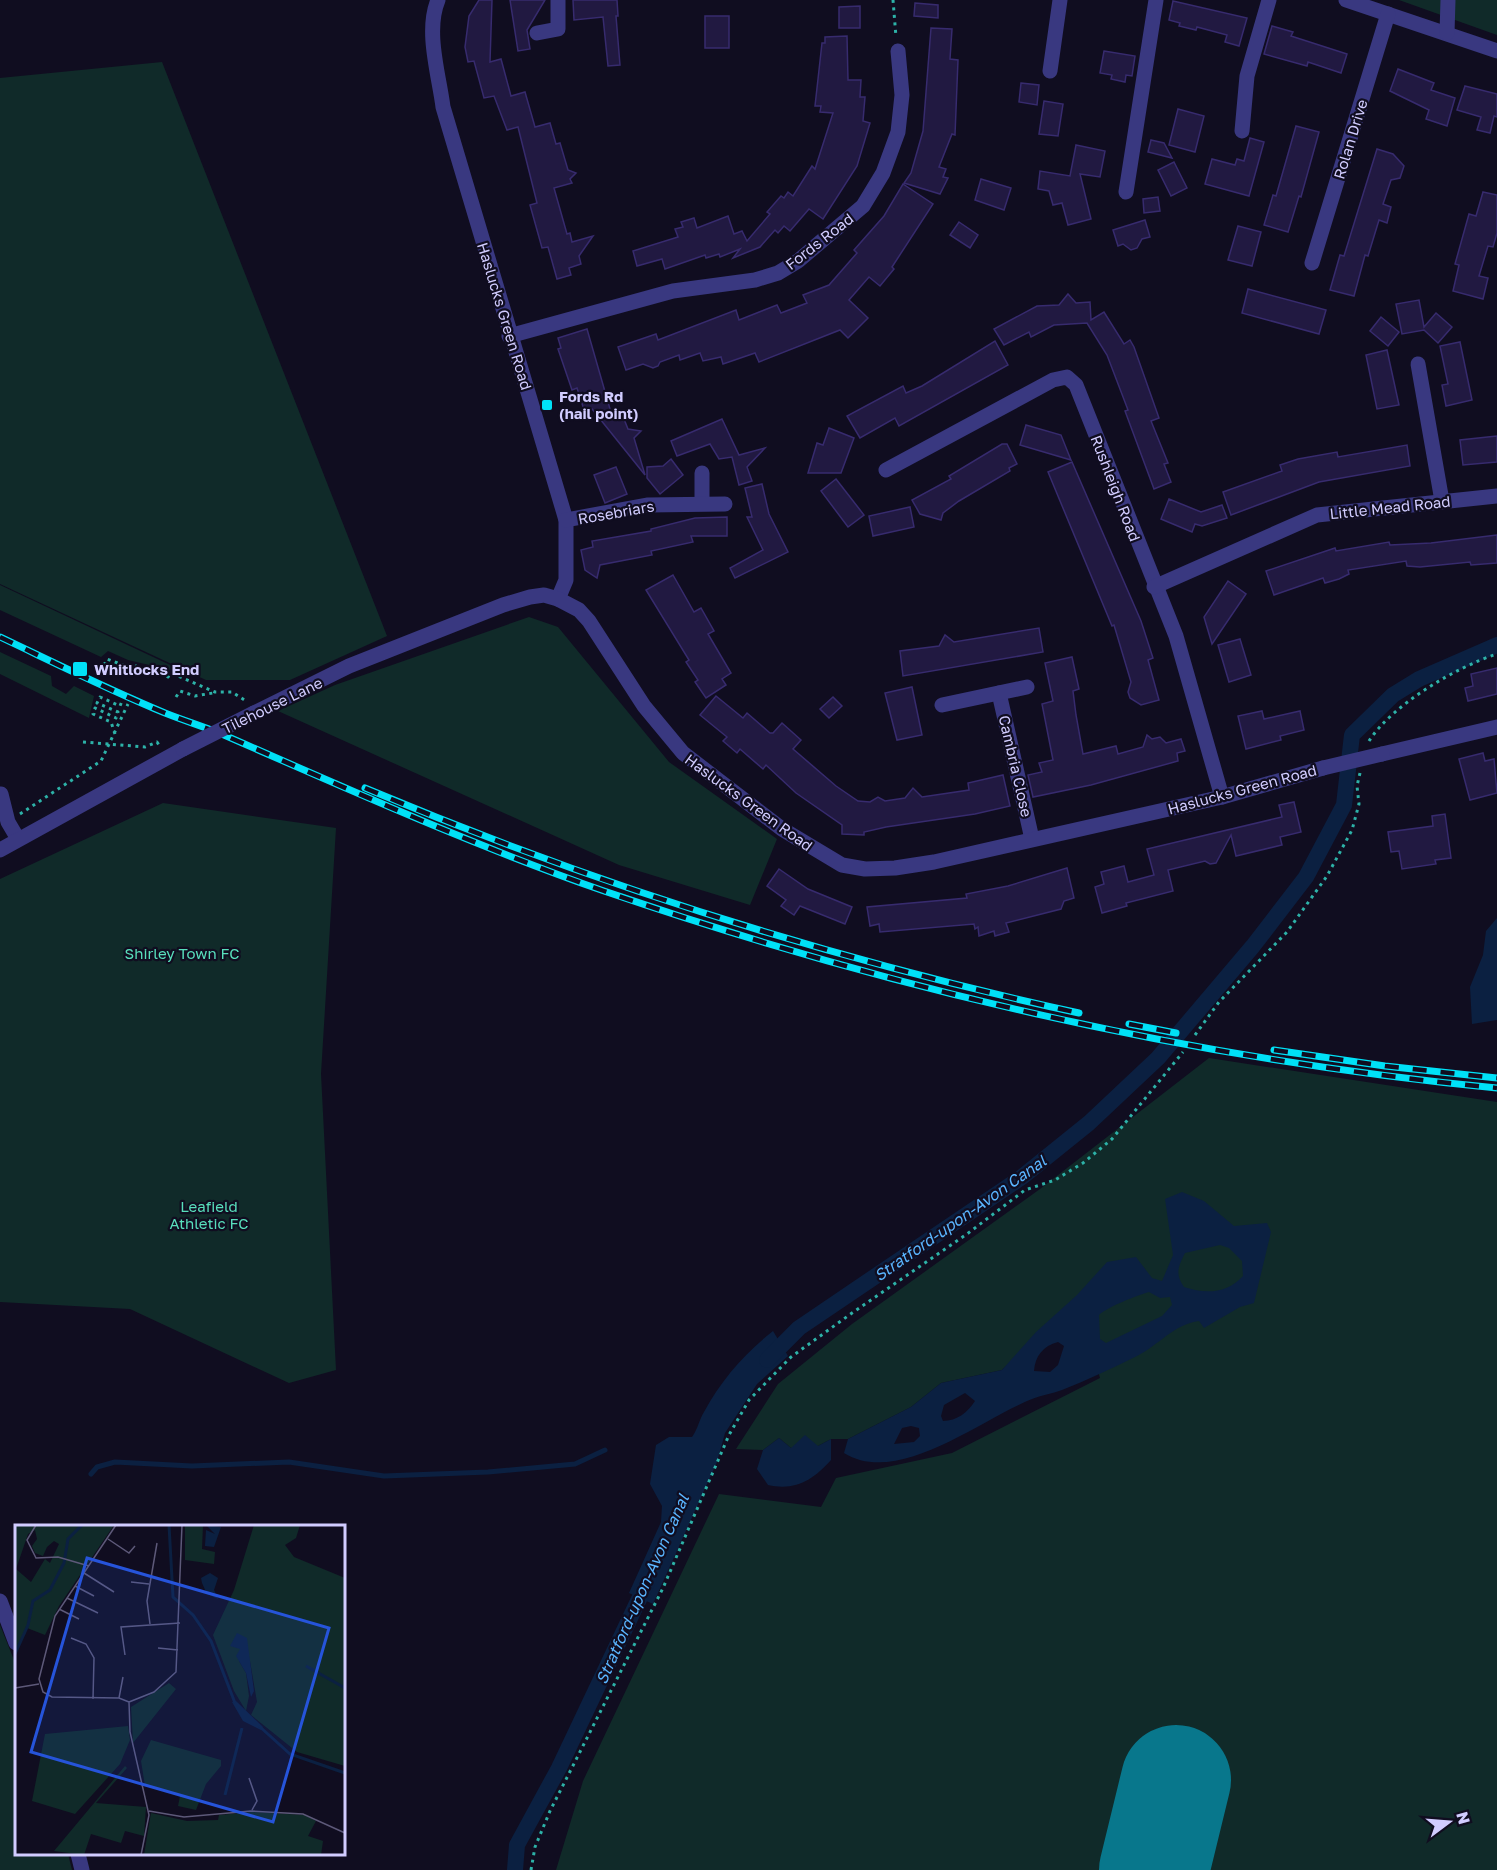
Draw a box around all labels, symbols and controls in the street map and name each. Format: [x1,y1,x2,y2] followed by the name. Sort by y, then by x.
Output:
[1329,97,1371,181] street label: Rolan Drive
[781,209,857,273] street label: Fords Road
[474,240,536,392] street label: Haslucks Green Road
[559,387,638,422] place label: Fords Rd (hail point)
[540,398,554,412] marker: Fords Rd (hail point)
[1087,432,1145,544] street label: Rushleigh Road
[1329,492,1451,522] street label: Little Mead Road
[576,496,656,528] street label: Rosebriars
[71,660,89,678] marker: Whitlocks End
[94,660,199,678] place label: Whitlocks End
[219,673,325,737] street label: Tilehouse Lane
[996,713,1037,819] street label: Cambria Close
[682,750,816,854] street label: Haslucks Green Road
[1166,760,1318,818] street label: Haslucks Green Road
[125,944,239,962] park label: Shirley Town FC
[870,1150,1051,1285] water label: Stratford-upon-Avon Canal
[169,1197,249,1232] park label: Leafield Athletic FC
[591,1490,693,1687] water label: Stratford-upon-Avon Canal
[15,1525,345,1855] inset map
[1419,1792,1479,1852] north arrow
[1452,1809,1475,1826] text: N

